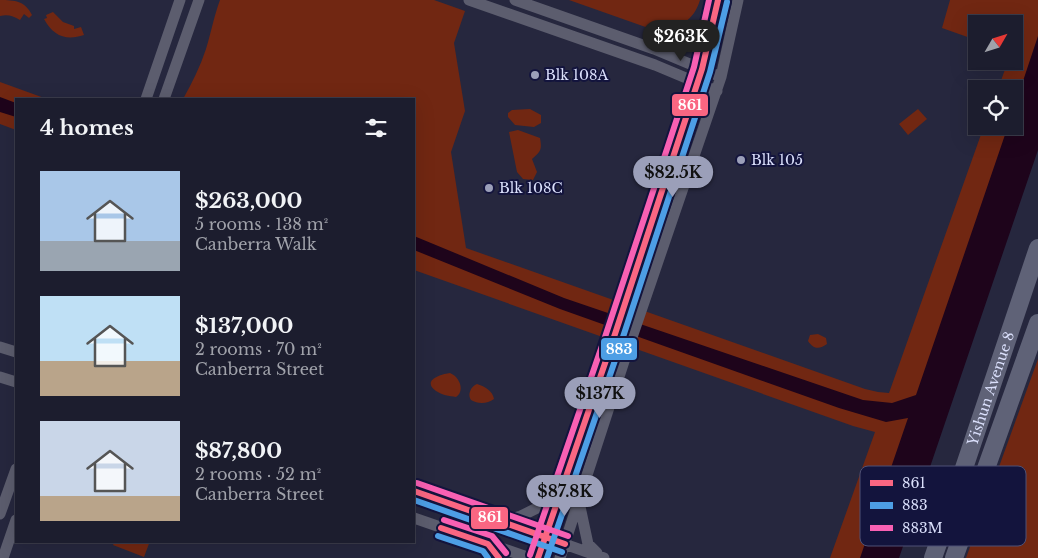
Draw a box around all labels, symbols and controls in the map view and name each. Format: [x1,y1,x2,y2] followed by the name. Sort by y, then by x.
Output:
[968,15,1022,70] north arrow
[968,15,1023,135] map controls
[646,20,716,62] pin: $263K
[654,26,708,46] text: $263K
[545,66,608,84] place label: Blk 108A
[529,69,541,81] marker: Blk 108A
[968,80,1023,135] button: locate
[671,93,709,117] line badge: 861
[678,96,702,114] text: 861
[362,114,390,142] icon: filters
[40,115,134,141] text: 4 homes
[751,151,803,169] place label: Blk 105
[735,154,747,166] marker: Blk 105
[632,156,714,198] pin: $82.5K
[644,162,702,182] text: $82.5K
[499,179,563,197] place label: Blk 108C
[483,182,495,194] marker: Blk 108C
[195,188,302,214] text: $263,000
[80,191,140,251] icon: home
[195,214,328,234] text: 5 rooms · 138 m²
[195,234,317,254] text: Canberra Walk
[195,313,293,339] text: $137,000
[80,316,140,376] icon: home
[963,329,1018,449] street label: Yishun Avenue 8
[600,337,638,361] line badge: 883
[195,339,322,359] text: 2 rooms · 70 m²
[606,340,632,358] text: 883
[195,359,324,379] text: Canberra Street
[565,376,635,419] pin: $137K
[576,383,624,403] text: $137K
[195,438,282,464] text: $87,800
[80,441,140,501] icon: home
[195,464,321,484] text: 2 rooms · 52 m²
[860,466,1026,546] legend
[524,474,606,517] pin: $87.8K
[902,474,926,492] text: 861
[537,481,593,501] text: $87.8K
[195,484,324,504] text: Canberra Street
[902,496,928,514] text: 883
[470,506,509,530] line badge: 861
[478,508,502,526] text: 861
[902,519,943,537] text: 883M

